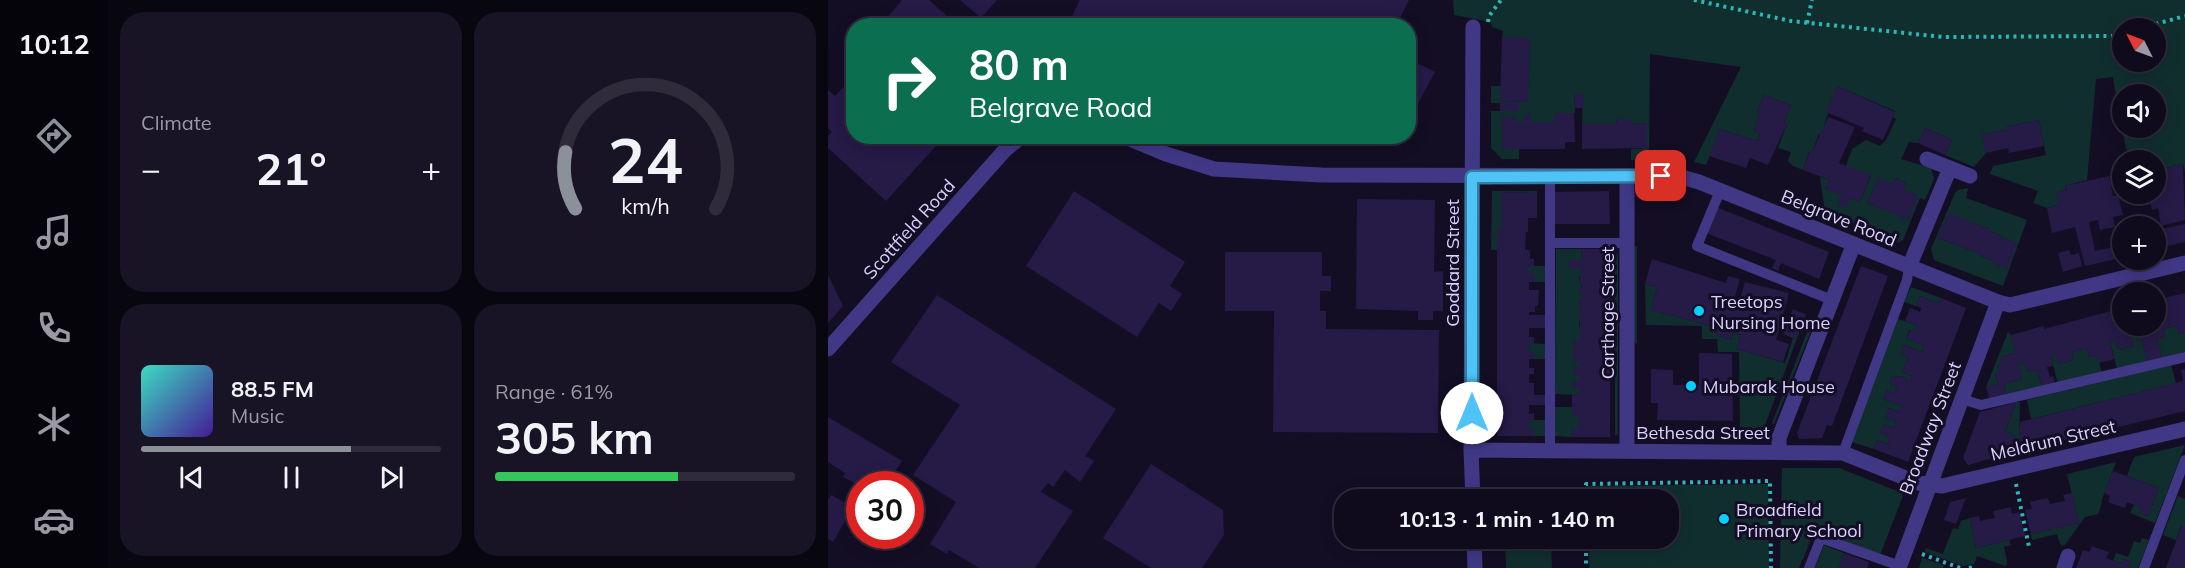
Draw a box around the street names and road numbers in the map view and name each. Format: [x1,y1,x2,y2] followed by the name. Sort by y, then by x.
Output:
[858,174,960,284] street label: Scottfield Road
[1778,184,1900,252] street label: Belgrave Road
[1441,199,1464,327] street label: Goddard Street
[1596,247,1619,379] street label: Carthage Street
[1894,358,1966,498] street label: Broadway Street
[1988,414,2118,466] street label: Meldrum Street
[1636,421,1770,444] street label: Bethesda Street

